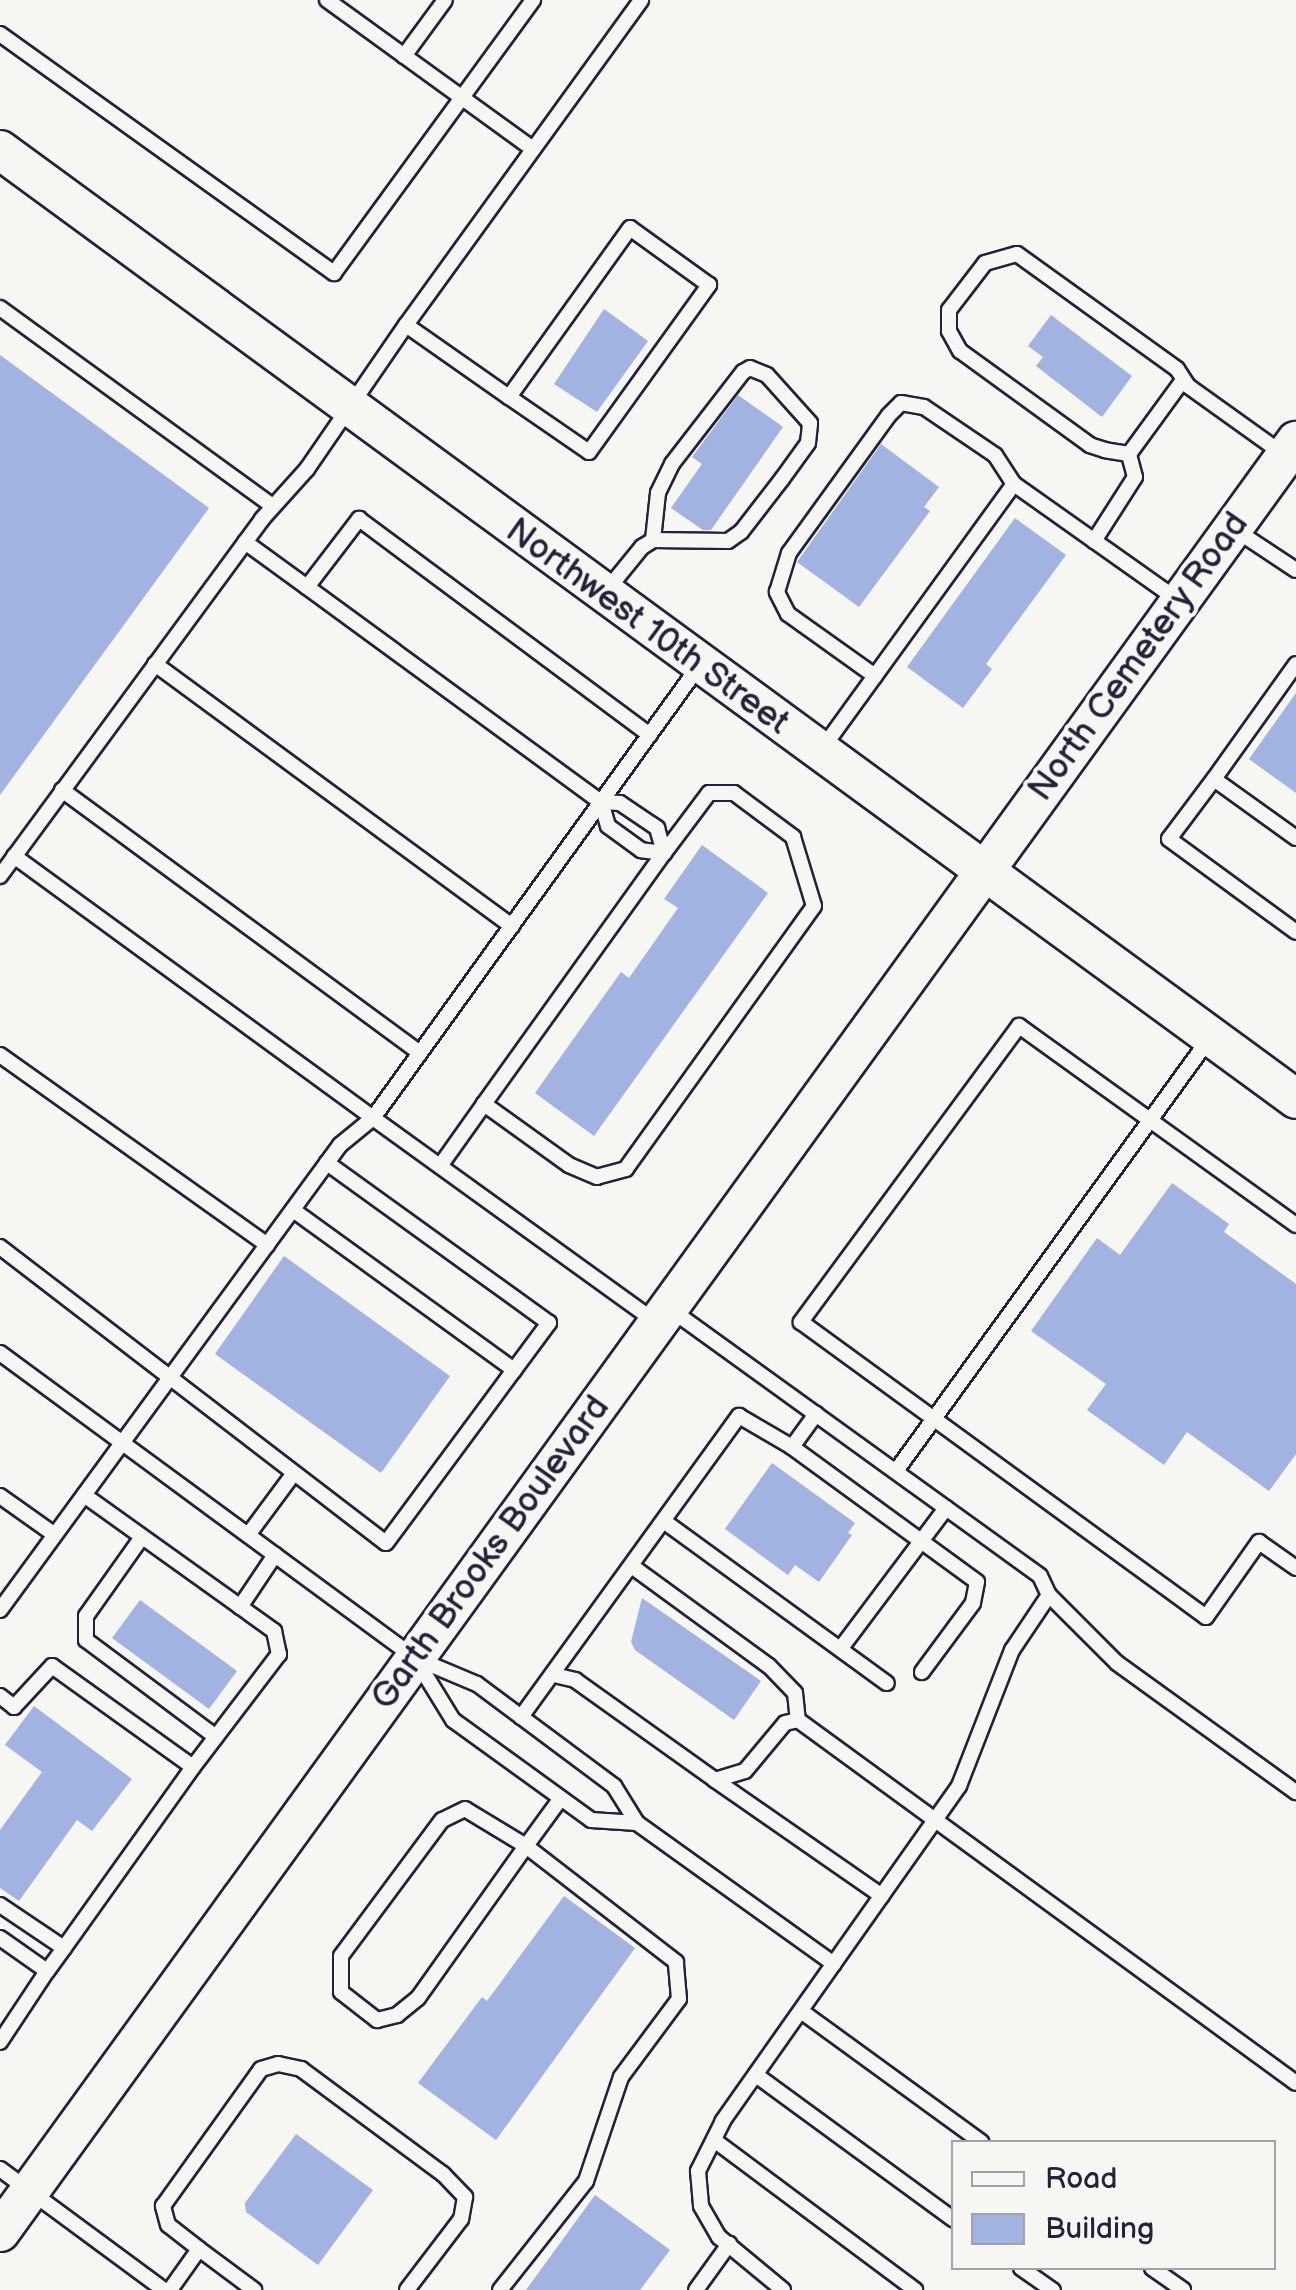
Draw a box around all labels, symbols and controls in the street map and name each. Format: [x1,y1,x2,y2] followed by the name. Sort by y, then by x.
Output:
[1019,504,1259,810] street label: North Cemetery Road
[497,510,797,744] street label: Northwest 10th Street
[363,1388,619,1718] street label: Garth Brooks Boulevard
[951,2140,1276,2270] legend
[1045,2161,1118,2197] text: Road
[1045,2211,1154,2247] text: Building

